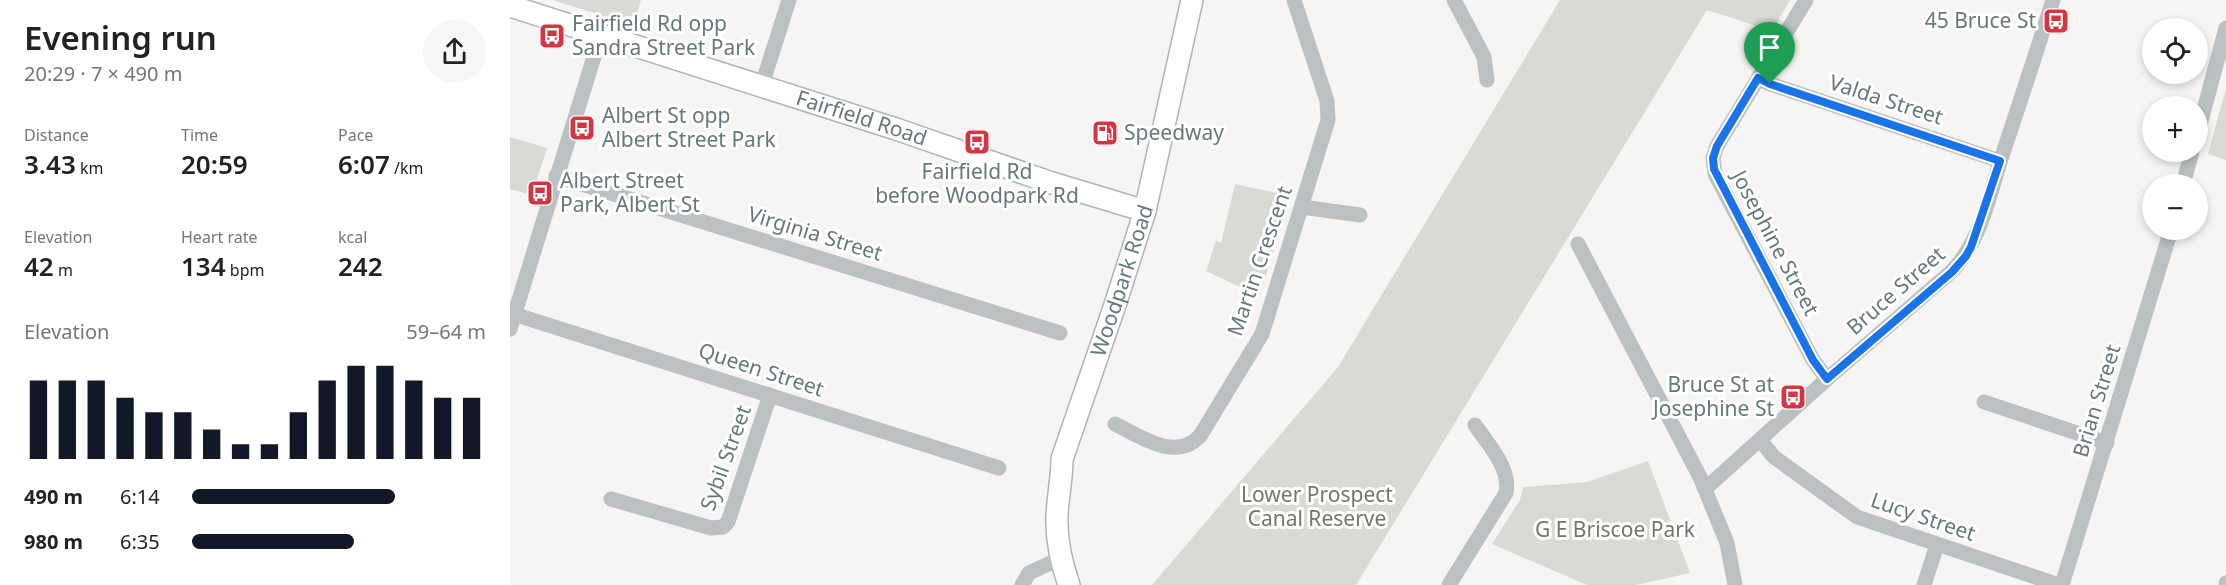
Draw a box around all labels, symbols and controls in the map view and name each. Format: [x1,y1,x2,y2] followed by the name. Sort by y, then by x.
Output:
[1925,6,2036,34] place label: 45 Bruce St
[2041,6,2071,36] bus stop icon: 45 Bruce St
[572,9,756,61] place label: Fairfield Rd opp Sandra Street Park
[24,15,217,60] text: Evening run
[2142,18,2208,240] map controls
[2142,18,2208,84] button: locate
[423,20,486,83] button: share
[537,21,567,51] bus stop icon: Fairfield Rd opp Sandra Street Park
[1744,22,1795,84] pin
[1753,31,1786,64] icon: arrive
[24,60,182,87] text: 20:29 · 7 × 490 m
[1826,67,1947,131] street label: Valda Street
[793,83,931,152] street label: Fairfield Road
[2142,96,2208,162] button: +
[602,101,777,153] place label: Albert St opp Albert Street Park
[567,113,597,143] bus stop icon: Albert St opp Albert Street Park
[1090,118,1120,148] fuel station icon: Speedway
[1124,118,1224,146] place label: Speedway
[24,124,89,146] text: Distance
[181,124,218,146] text: Time
[338,124,373,146] text: Pace
[962,127,992,157] bus stop icon: Fairfield Rd before Woodpark Rd
[24,146,76,182] text: 3.43
[181,146,248,182] text: 20:59
[338,146,390,182] text: 6:07
[76,157,103,179] text: km
[390,157,423,179] text: /km
[875,157,1079,209] place label: Fairfield Rd before Woodpark Rd
[1725,163,1826,320] street label: Josephine Street
[560,166,700,218] place label: Albert Street Park, Albert St
[2142,174,2208,240] button: −
[525,178,555,208] bus stop icon: Albert Street Park, Albert St
[1220,182,1298,339] street label: Martin Crescent
[745,199,886,267] street label: Virginia Street
[1083,201,1159,360] street label: Woodpark Road
[24,226,92,248] text: Elevation
[181,226,257,248] text: Heart rate
[338,226,367,248] text: kcal
[1840,240,1951,341] street label: Bruce Street
[24,248,54,284] text: 42
[181,248,226,284] text: 134
[338,248,383,284] text: 242
[54,259,73,281] text: m
[226,259,264,281] text: bpm
[24,318,109,345] text: Elevation
[406,318,486,345] text: 59–64 m
[695,336,828,403] street label: Queen Street
[2066,340,2127,461] street label: Brian Street
[1651,370,1774,422] place label: Bruce St at Josephine St
[1778,382,1808,412] bus stop icon: Bruce St at Josephine St
[693,401,757,514] street label: Sybil Street
[1241,480,1393,532] park label: Lower Prospect Canal Reserve
[24,483,83,510] text: 490 m
[120,483,160,510] text: 6:14
[1867,485,1980,547] street label: Lucy Street
[1535,515,1696,543] park label: G E Briscoe Park
[24,528,83,555] text: 980 m
[120,528,160,555] text: 6:35

